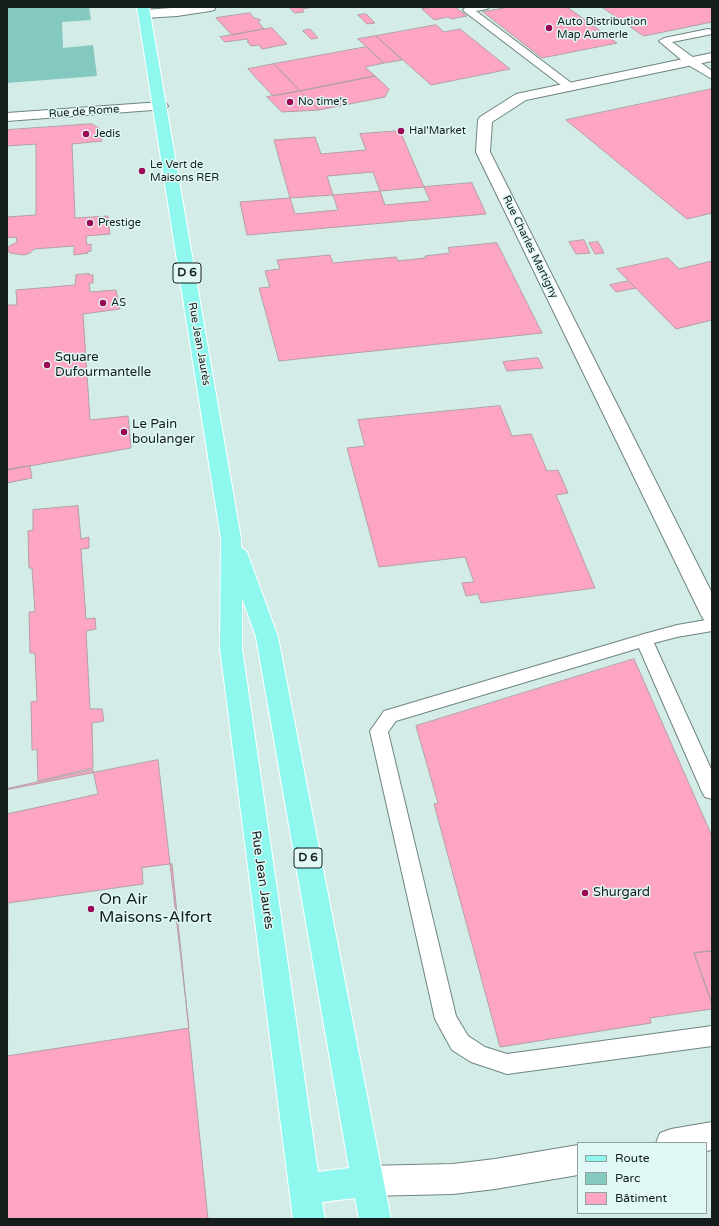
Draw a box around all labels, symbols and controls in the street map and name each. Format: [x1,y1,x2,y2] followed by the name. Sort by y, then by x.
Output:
[557,15,647,41] place label: Auto Distribution Map Aumerle
[544,23,554,33] marker: Auto Distribution Map Aumerle
[298,95,347,109] place label: No time's
[285,97,295,107] marker: No time's
[48,103,120,121] street label: Rue de Rome
[409,124,466,138] place label: Hal'Market
[396,126,406,136] marker: Hal'Market
[94,127,120,141] place label: Jedis
[81,129,91,139] marker: Jedis
[150,158,219,184] place label: Le Vert de Maisons RER
[137,166,147,176] marker: Le Vert de Maisons RER
[499,193,561,301] street label: Rue Charles Martigny
[98,216,141,230] place label: Prestige
[85,218,95,228] marker: Prestige
[173,263,201,283] road number: D 6
[111,296,126,310] place label: AS
[98,298,108,308] marker: AS
[185,301,213,387] street label: Rue Jean Jaurès
[55,350,151,381] place label: Square Dufourmantelle
[42,360,52,370] marker: Square Dufourmantelle
[132,417,195,448] place label: Le Pain boulanger
[119,427,129,437] marker: Le Pain boulanger
[247,830,277,930] street label: Rue Jean Jaurès
[294,848,322,868] road number: D 6
[593,885,650,901] place label: Shurgard
[580,888,590,898] marker: Shurgard
[99,890,212,928] place label: On Air Maisons-Alfort
[86,904,96,914] marker: On Air Maisons-Alfort
[577,1142,707,1214] legend
[615,1151,649,1165] text: Route
[615,1171,640,1185] text: Parc
[615,1191,667,1205] text: Bâtiment

